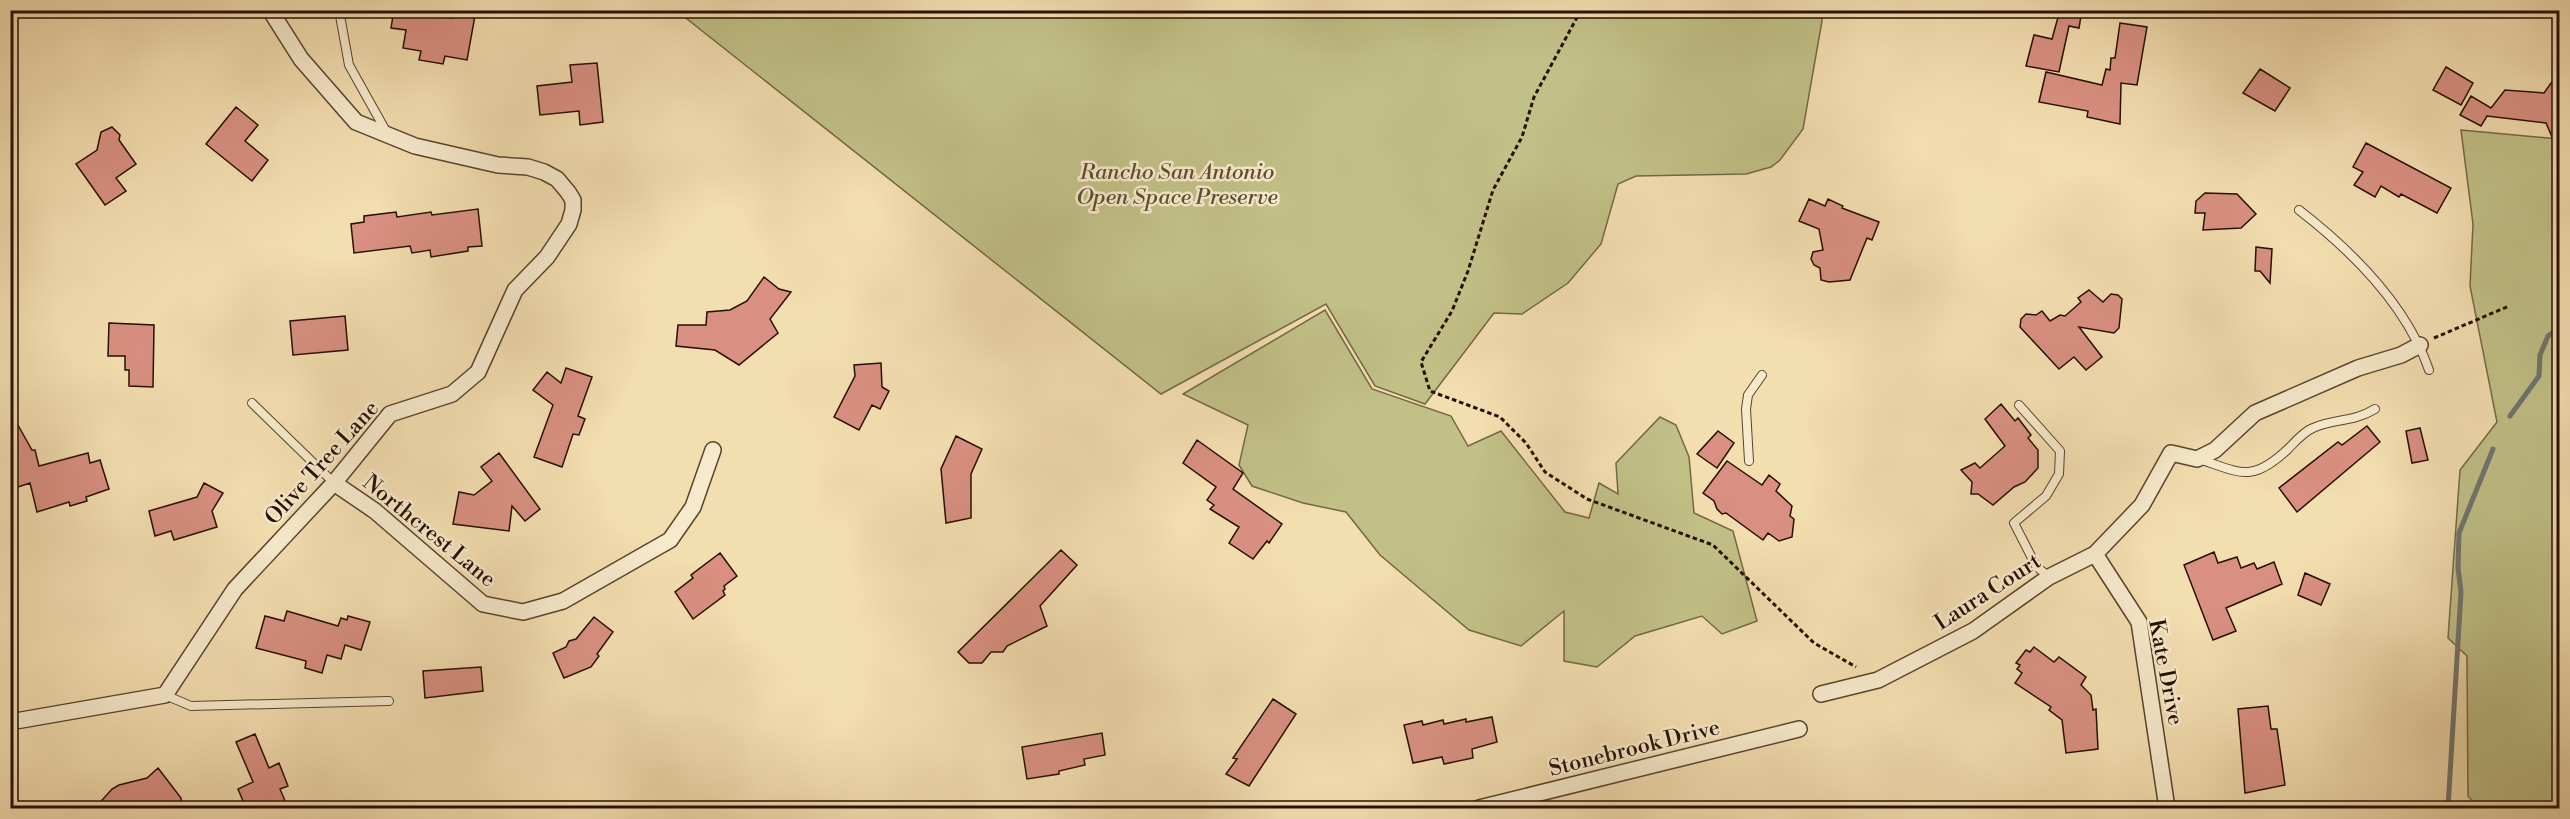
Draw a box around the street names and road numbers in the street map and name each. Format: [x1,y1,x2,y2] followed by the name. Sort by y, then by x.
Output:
[259,395,385,531] street label: Olive Tree Lane
[357,469,501,593] street label: Northcrest Lane
[1930,548,2046,637] street label: Laura Court
[2142,617,2189,728] street label: Kate Drive
[1546,714,1723,783] street label: Stonebrook Drive

